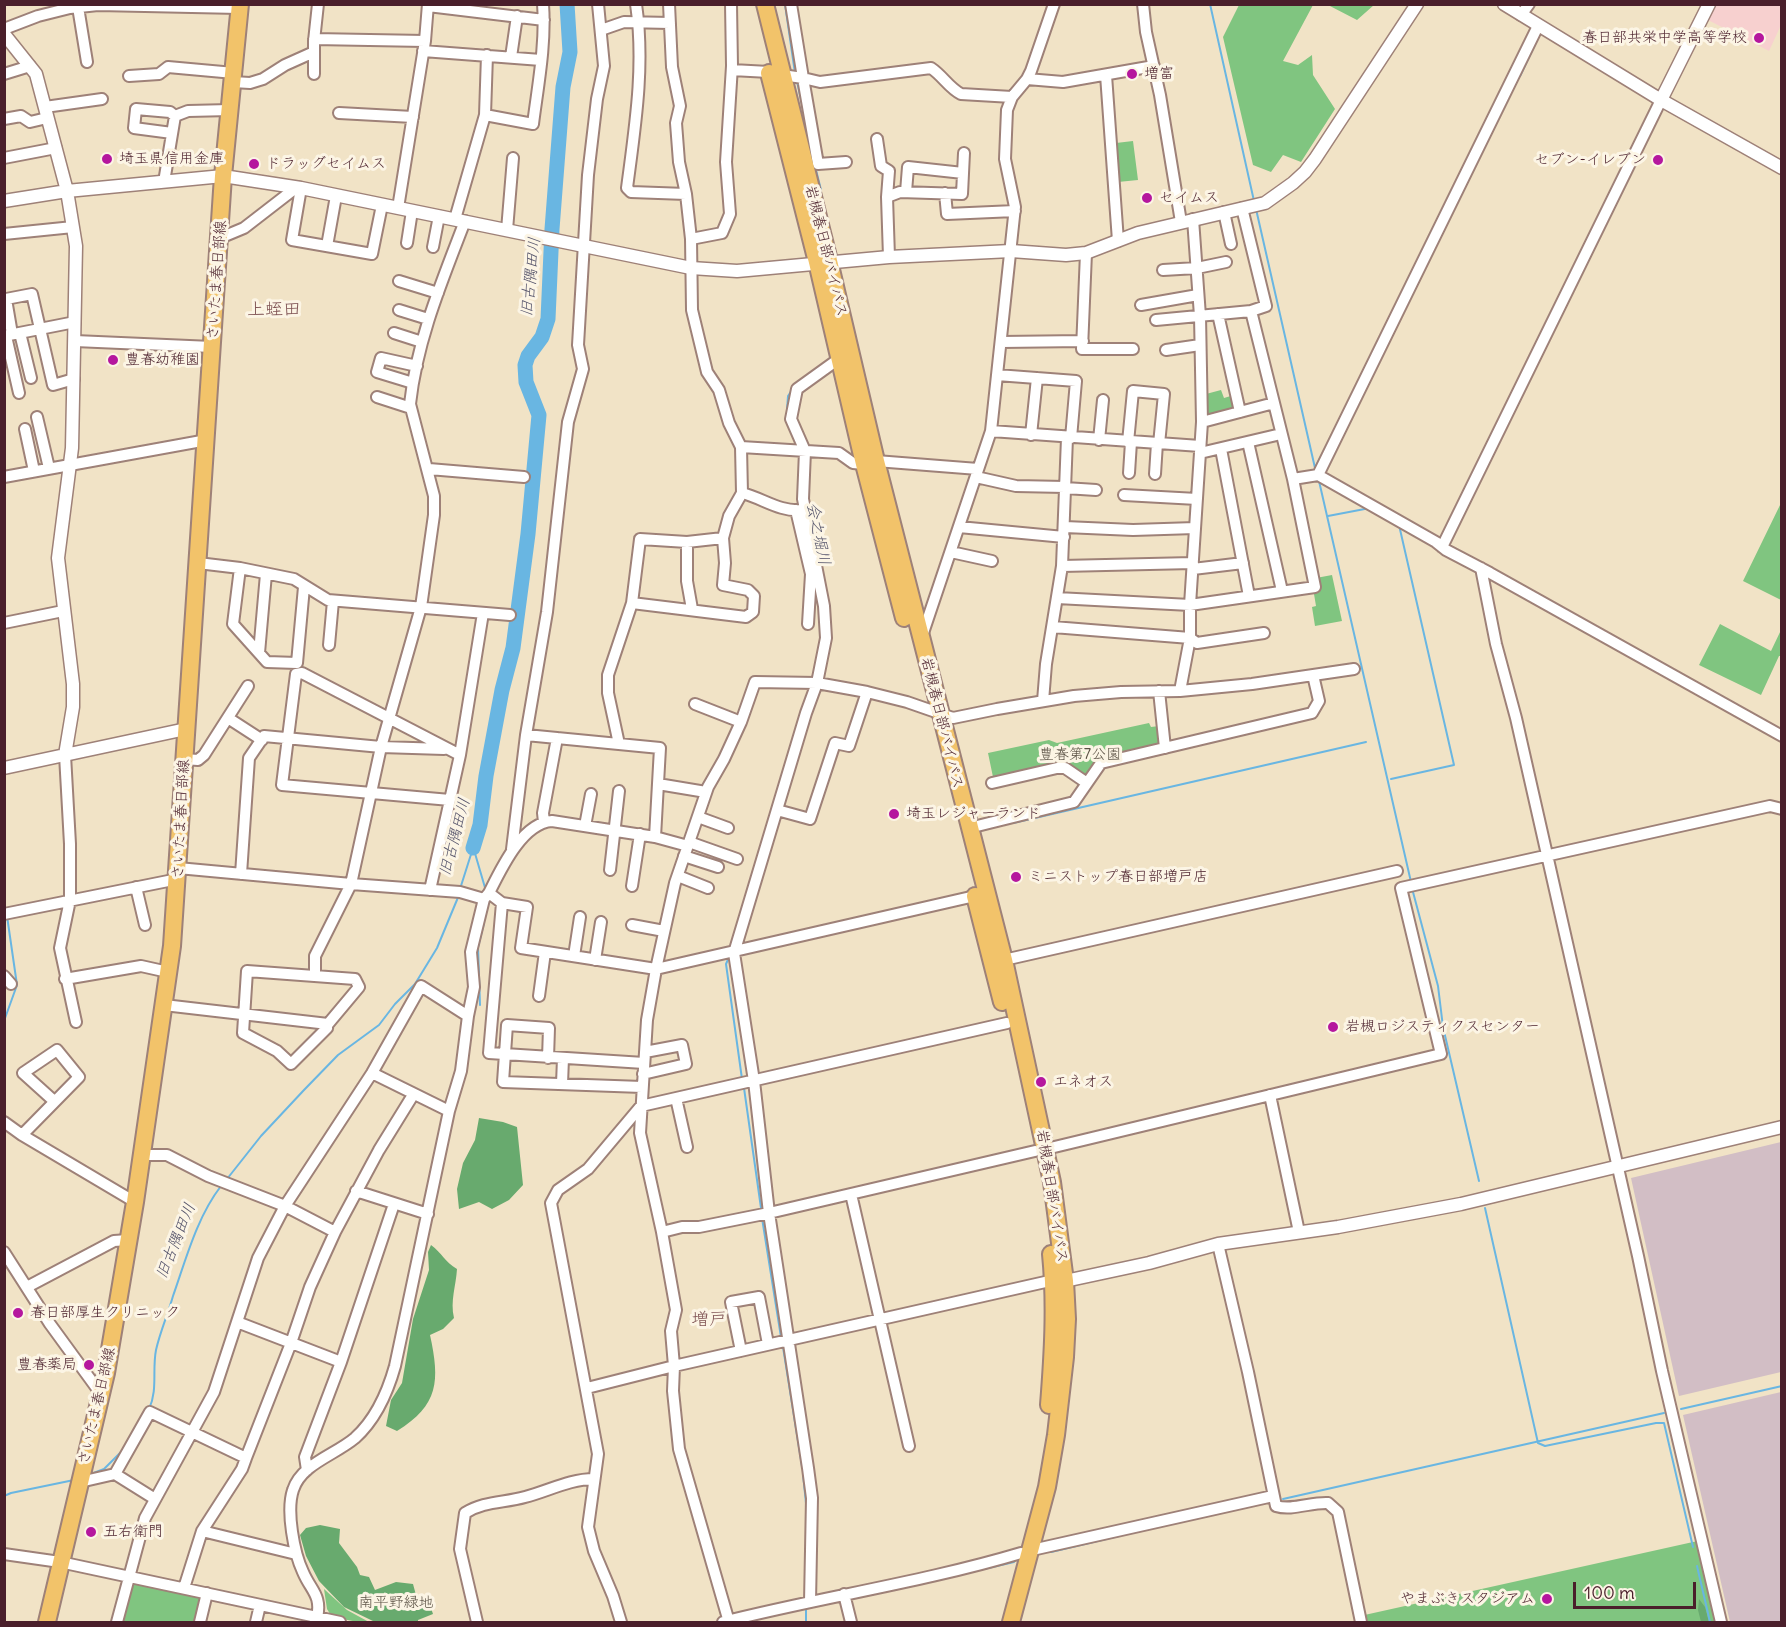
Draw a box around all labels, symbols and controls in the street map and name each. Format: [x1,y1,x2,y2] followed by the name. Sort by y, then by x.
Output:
[1582,29,1747,47] place label: 春日部共栄中学高等学校
[1752,31,1766,45] marker: 春日部共栄中学高等学校
[1144,65,1174,83] place label: 増富
[1125,67,1139,81] marker: 増富
[119,150,224,168] place label: 埼玉県信用金庫
[1535,151,1646,169] place label: セブン-イレブン
[100,152,114,166] marker: 埼玉県信用金庫
[1651,153,1665,167] marker: セブン-イレブン
[266,155,386,173] place label: ドラッグセイムス
[247,157,261,171] marker: ドラッグセイムス
[801,183,851,319] street label: 岩槻春日部バイパス
[1159,189,1219,207] place label: セイムス
[1140,191,1154,205] marker: セイムス
[204,220,230,340] street label: さいたま春日部線
[517,236,545,318] water label: 旧古隅田川
[247,299,301,321] district label: 上蛭田
[125,351,200,369] place label: 豊春幼稚園
[106,353,120,367] marker: 豊春幼稚園
[802,501,834,567] water label: 会之堀川
[917,655,967,791] street label: 岩槻春日部バイパス
[1039,746,1121,764] park label: 豊春第7公園
[169,759,193,879] street label: さいたま春日部線
[435,796,475,878] water label: 旧古隅田川
[906,805,1041,823] place label: 埼玉レジャーランド
[887,807,901,821] marker: 埼玉レジャーランド
[1028,868,1208,886] place label: ミニストップ春日部増戸店
[1009,870,1023,884] marker: ミニストップ春日部増戸店
[1345,1018,1540,1036] place label: 岩槻ロジスティクスセンター
[1326,1020,1340,1034] marker: 岩槻ロジスティクスセンター
[1053,1073,1113,1091] place label: エネオス
[1034,1075,1048,1089] marker: エネオス
[1033,1128,1071,1264] street label: 岩槻春日部バイパス
[152,1200,200,1282] water label: 旧古隅田川
[30,1304,180,1322] place label: 春日部厚生クリニック
[11,1306,25,1320] marker: 春日部厚生クリニック
[691,1309,727,1331] district label: 増戸
[75,1346,119,1466] street label: さいたま春日部線
[17,1356,77,1374] place label: 豊春薬局
[82,1358,96,1372] marker: 豊春薬局
[103,1523,163,1541] place label: 五右衛門
[84,1525,98,1539] marker: 五右衛門
[1576,1570,1699,1608] scale bar
[1584,1581,1635,1604] text: 100 m
[1400,1590,1535,1608] place label: やまぶきスタジアム
[1540,1592,1554,1606] marker: やまぶきスタジアム
[359,1594,433,1612] park label: 南平野緑地

